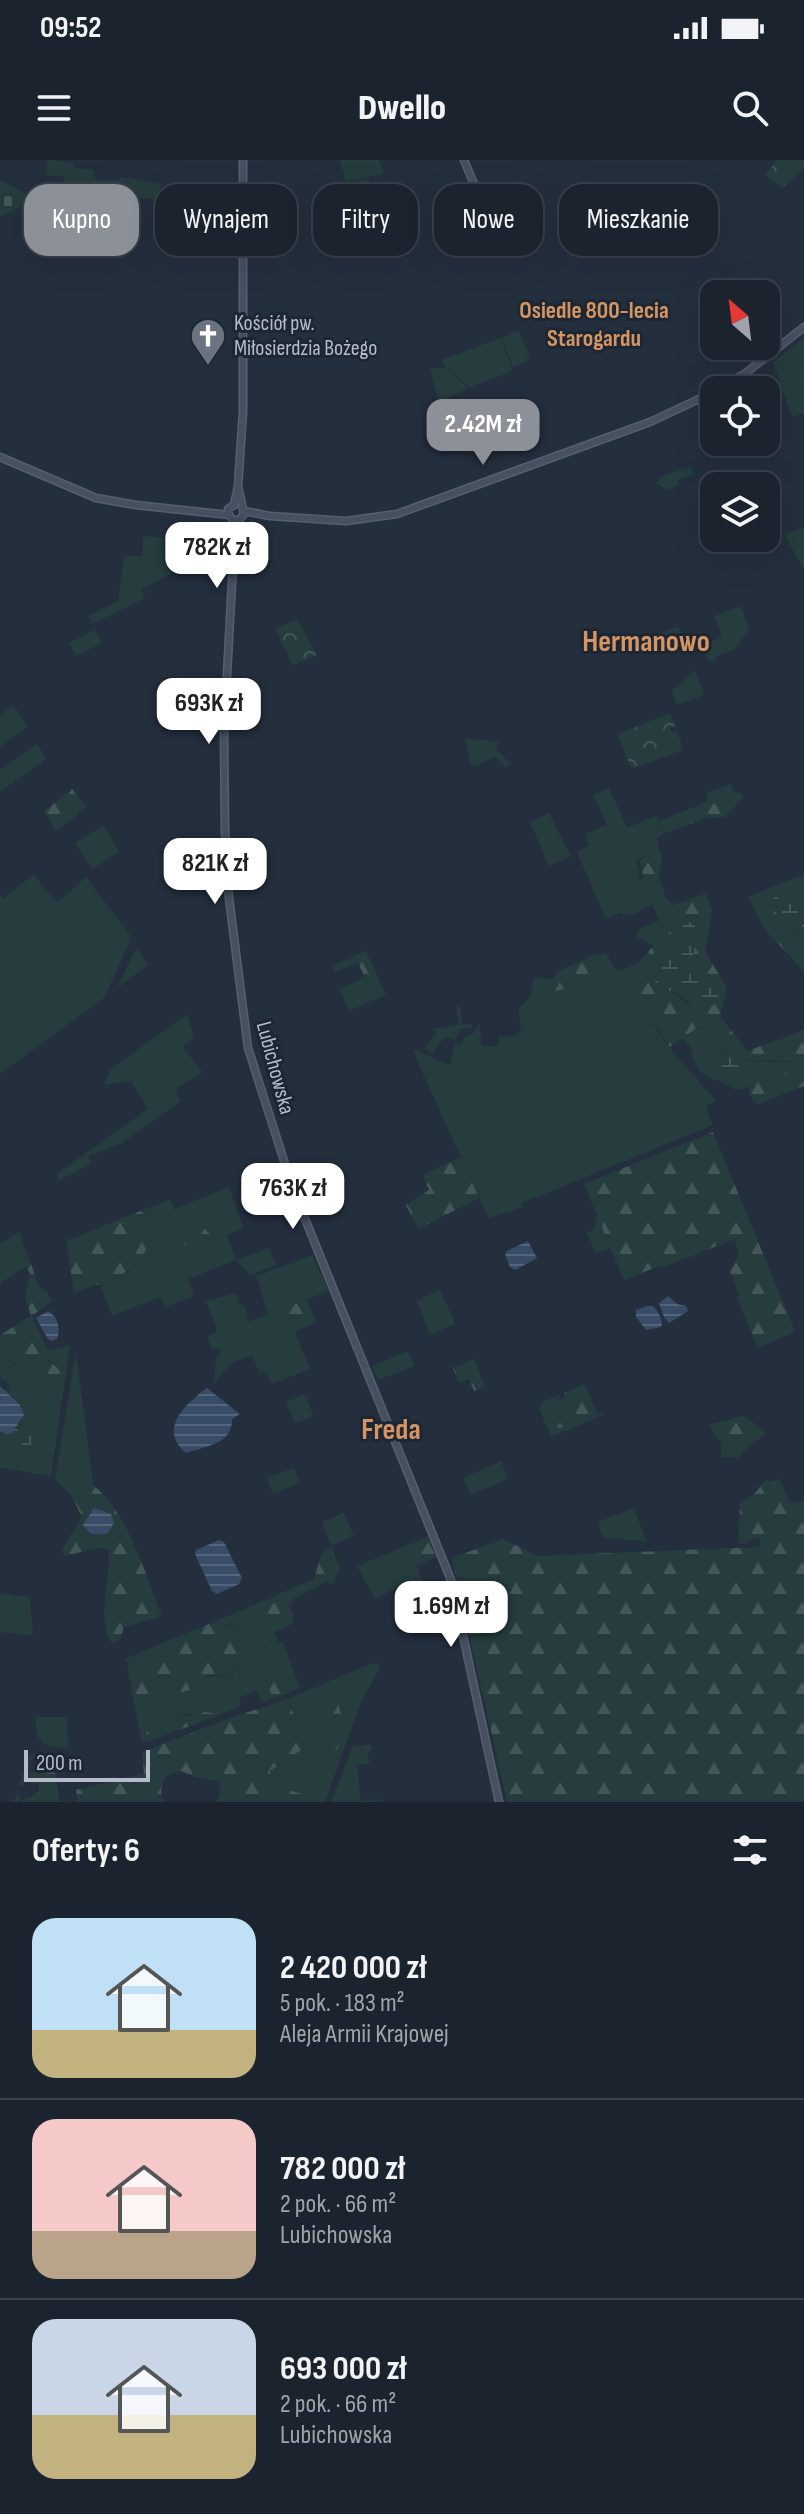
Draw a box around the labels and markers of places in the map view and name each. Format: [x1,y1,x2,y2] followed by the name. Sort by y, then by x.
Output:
[234,310,377,362] place label: Kościół pw. Miłosierdzia Bożego
[189,317,227,367] church icon: Kościół pw. Miłosierdzia Bożego
[400,399,566,467] pin: 2.42M zł
[143,522,291,590] pin: 782K zł
[135,678,283,746] pin: 693K zł
[141,838,289,906] pin: 821K zł
[219,1163,367,1231] pin: 763K zł
[368,1581,534,1649] pin: 1.69M zł

